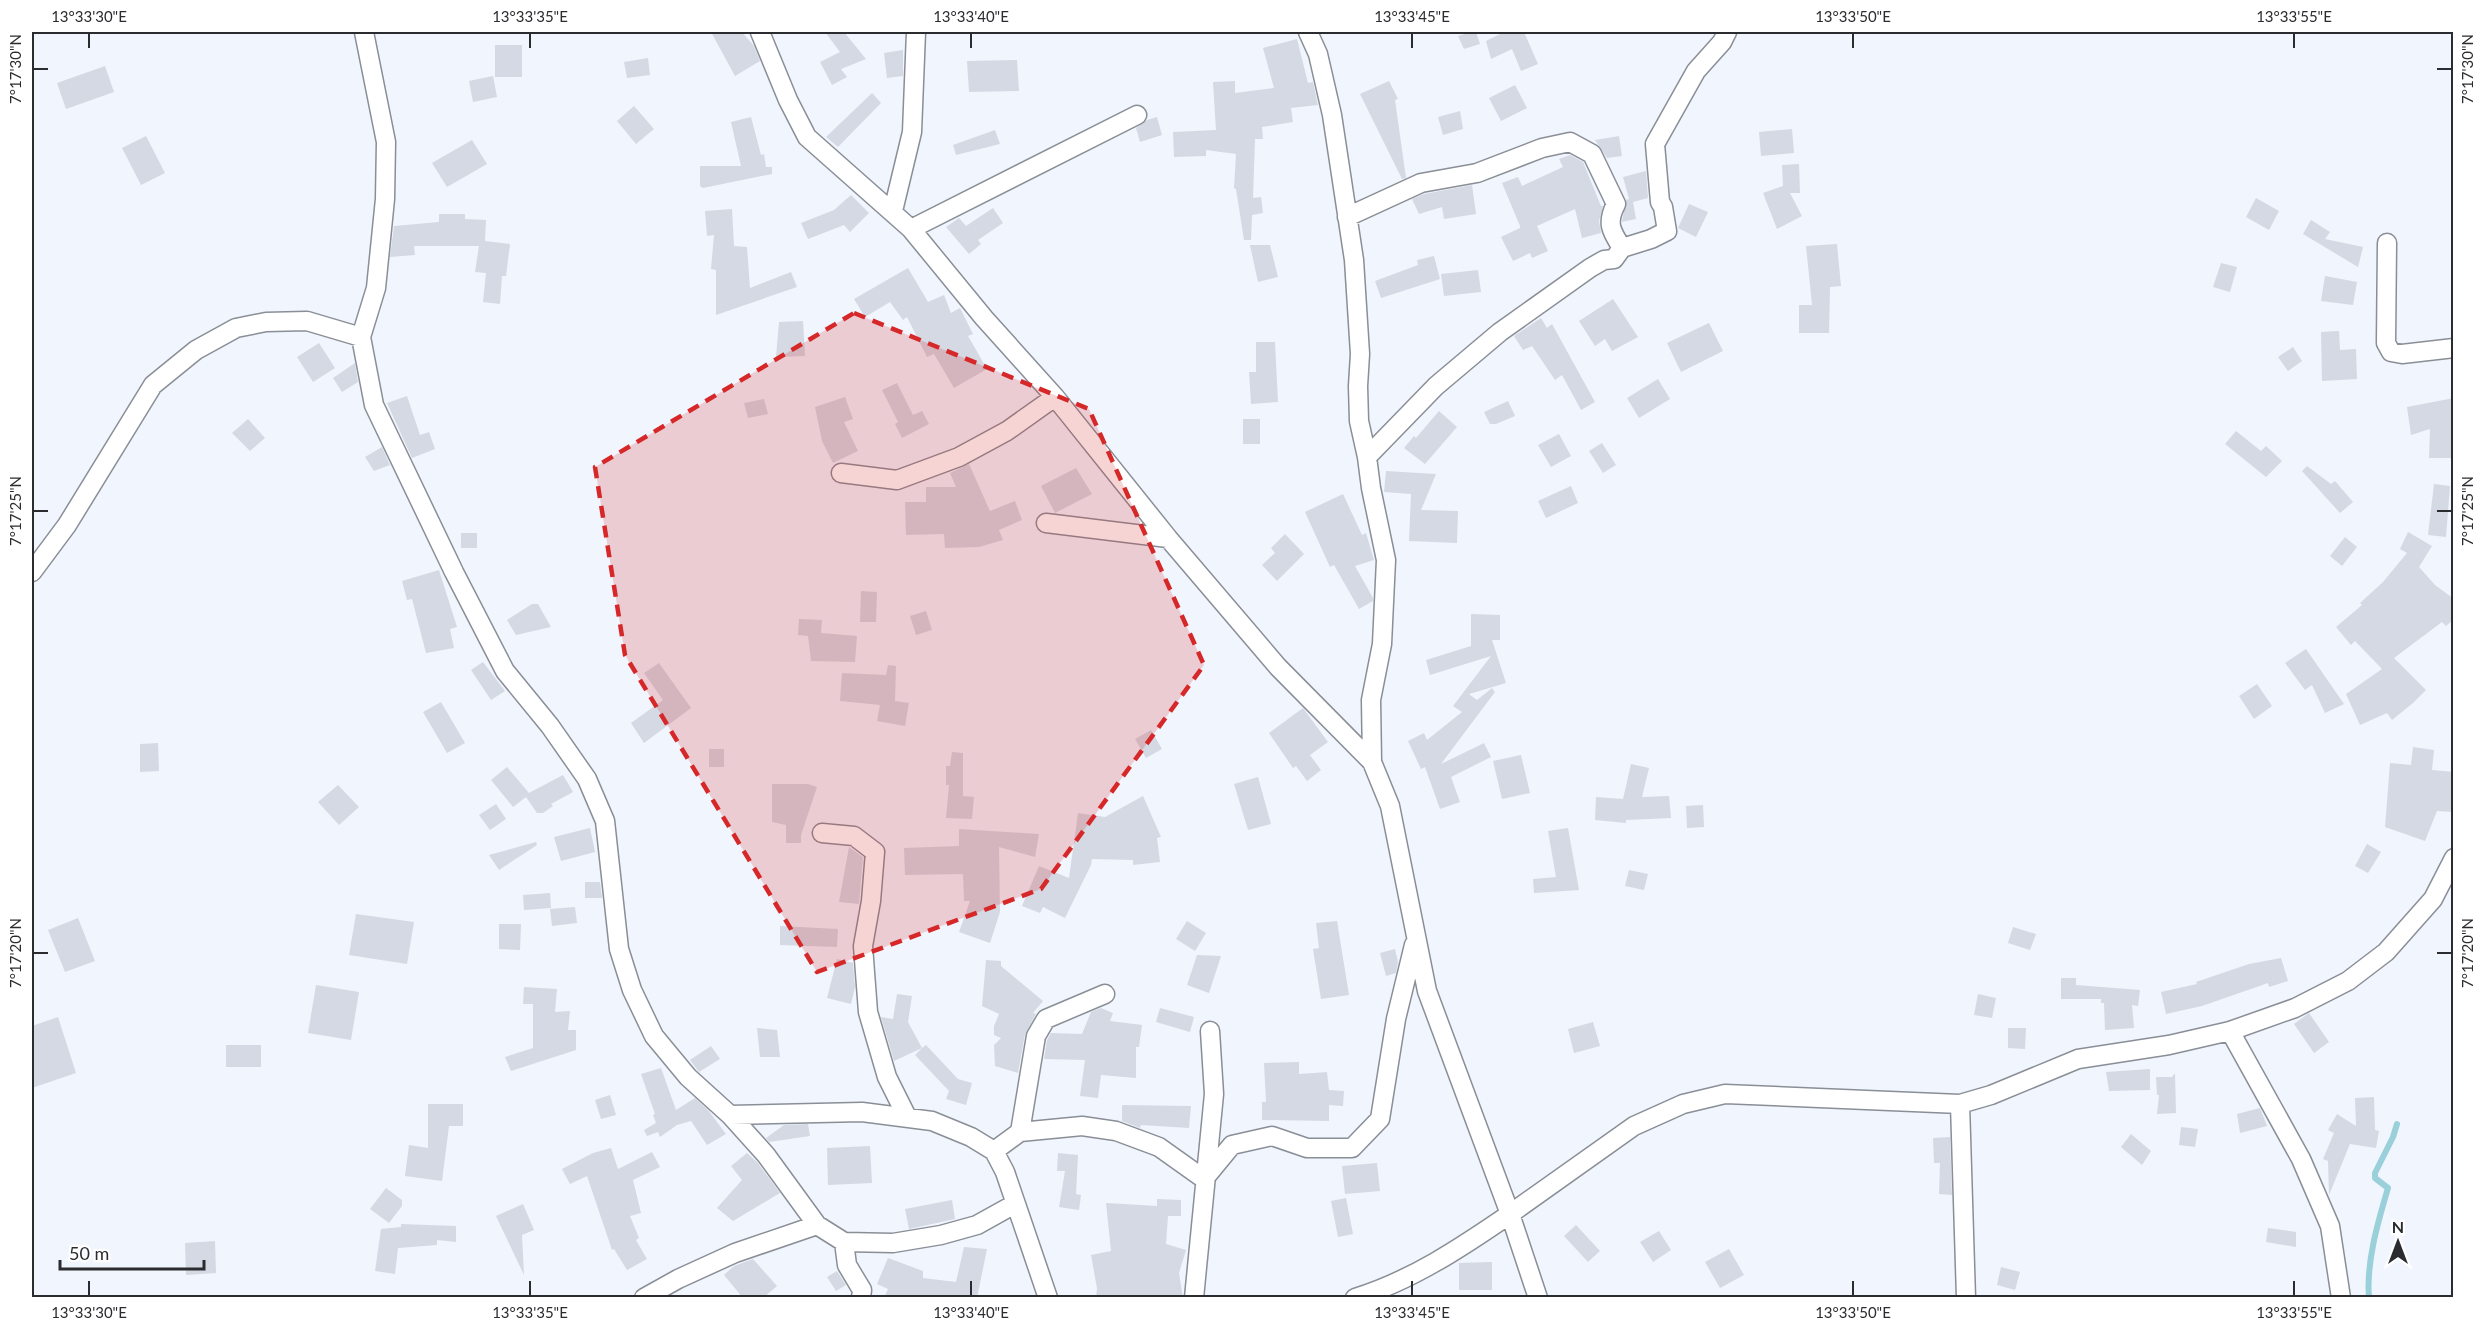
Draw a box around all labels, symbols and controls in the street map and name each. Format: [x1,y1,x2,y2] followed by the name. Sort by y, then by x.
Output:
[51,7,127,25] text: 13°33'30"E
[492,7,568,25] text: 13°33'35"E
[933,7,1009,25] text: 13°33'40"E
[1374,7,1450,25] text: 13°33'45"E
[1815,7,1891,25] text: 13°33'50"E
[2256,7,2332,25] text: 13°33'55"E
[6,34,24,104] text: 7°17'30"N
[2458,34,2476,104] text: 7°17'30"N
[6,476,24,546] text: 7°17'25"N
[2458,476,2476,546] text: 7°17'25"N
[6,918,24,988] text: 7°17'20"N
[2458,918,2476,988] text: 7°17'20"N
[2368,1212,2428,1272] north arrow
[2392,1217,2404,1236] text: N
[60,1233,204,1271] scale bar
[69,1242,109,1264] text: 50 m
[51,1303,127,1321] text: 13°33'30"E
[492,1303,568,1321] text: 13°33'35"E
[933,1303,1009,1321] text: 13°33'40"E
[1374,1303,1450,1321] text: 13°33'45"E
[1815,1303,1891,1321] text: 13°33'50"E
[2256,1303,2332,1321] text: 13°33'55"E

